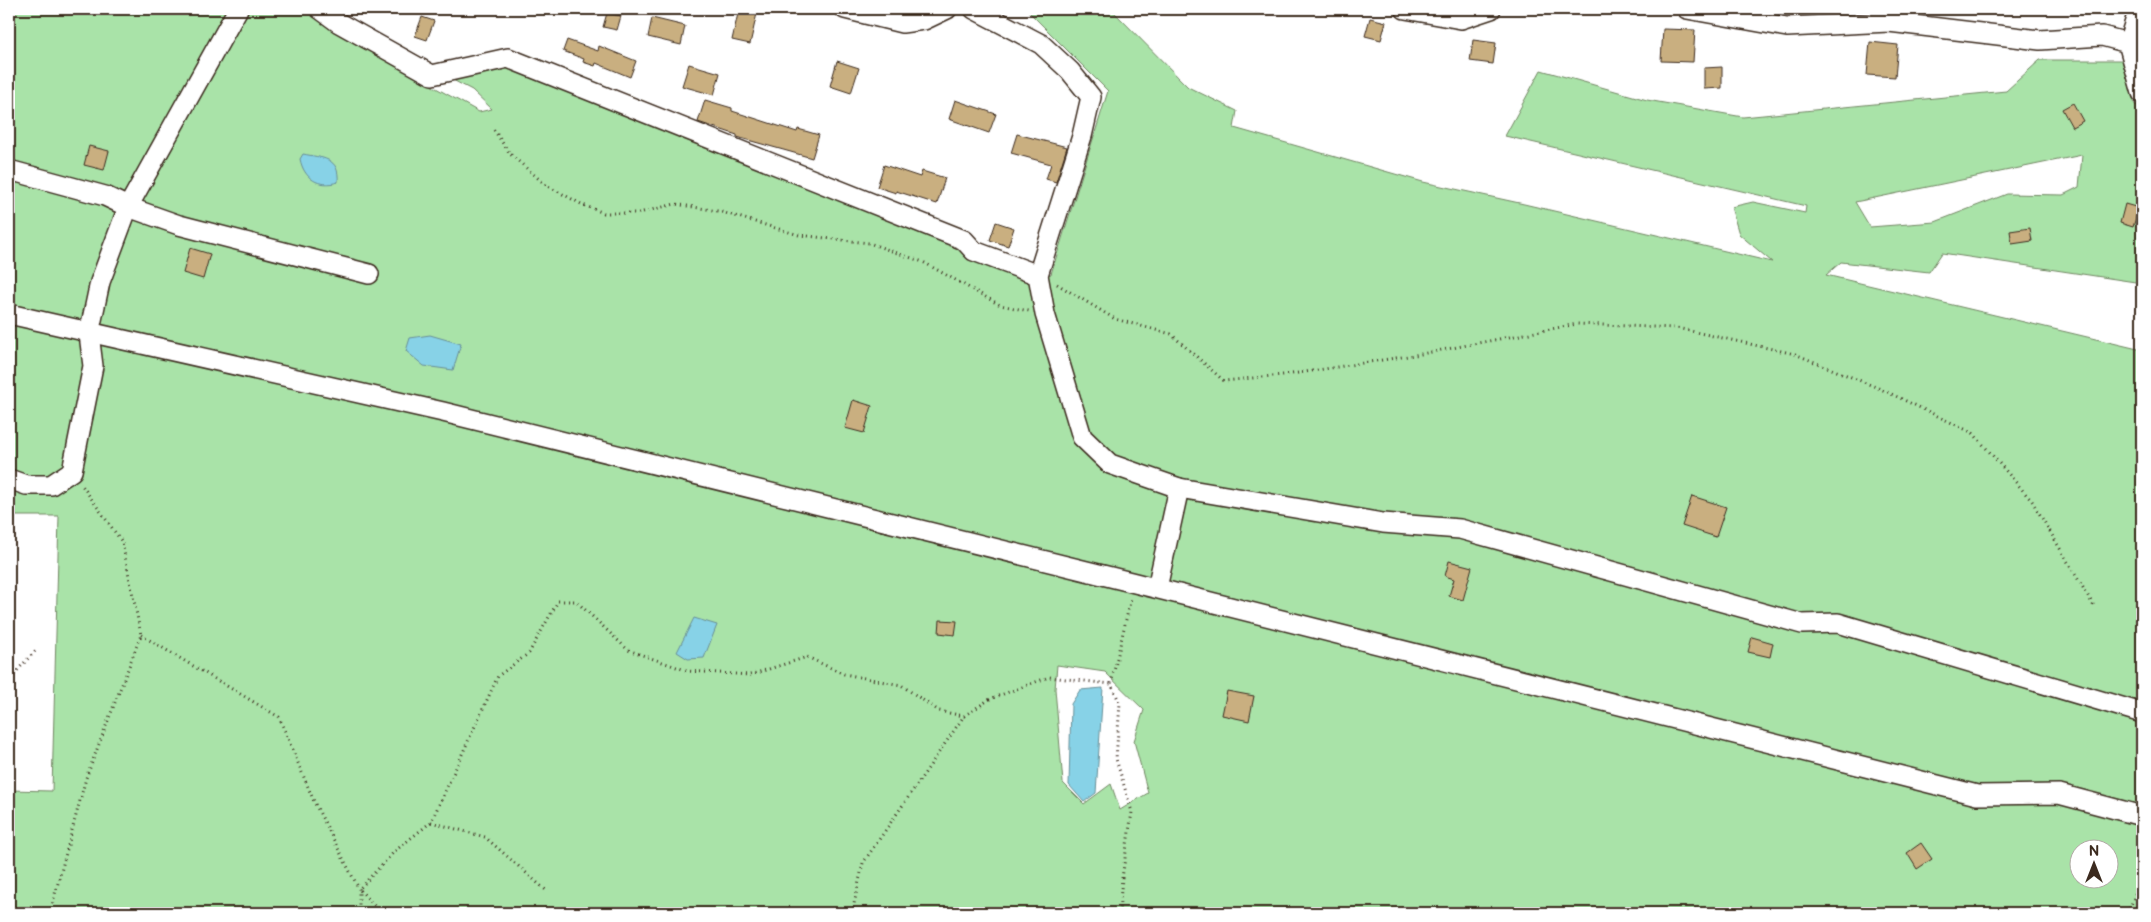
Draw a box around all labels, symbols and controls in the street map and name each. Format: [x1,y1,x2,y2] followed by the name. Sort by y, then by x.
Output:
[2068,840,2118,890] north arrow
[2089,843,2099,860] text: N

